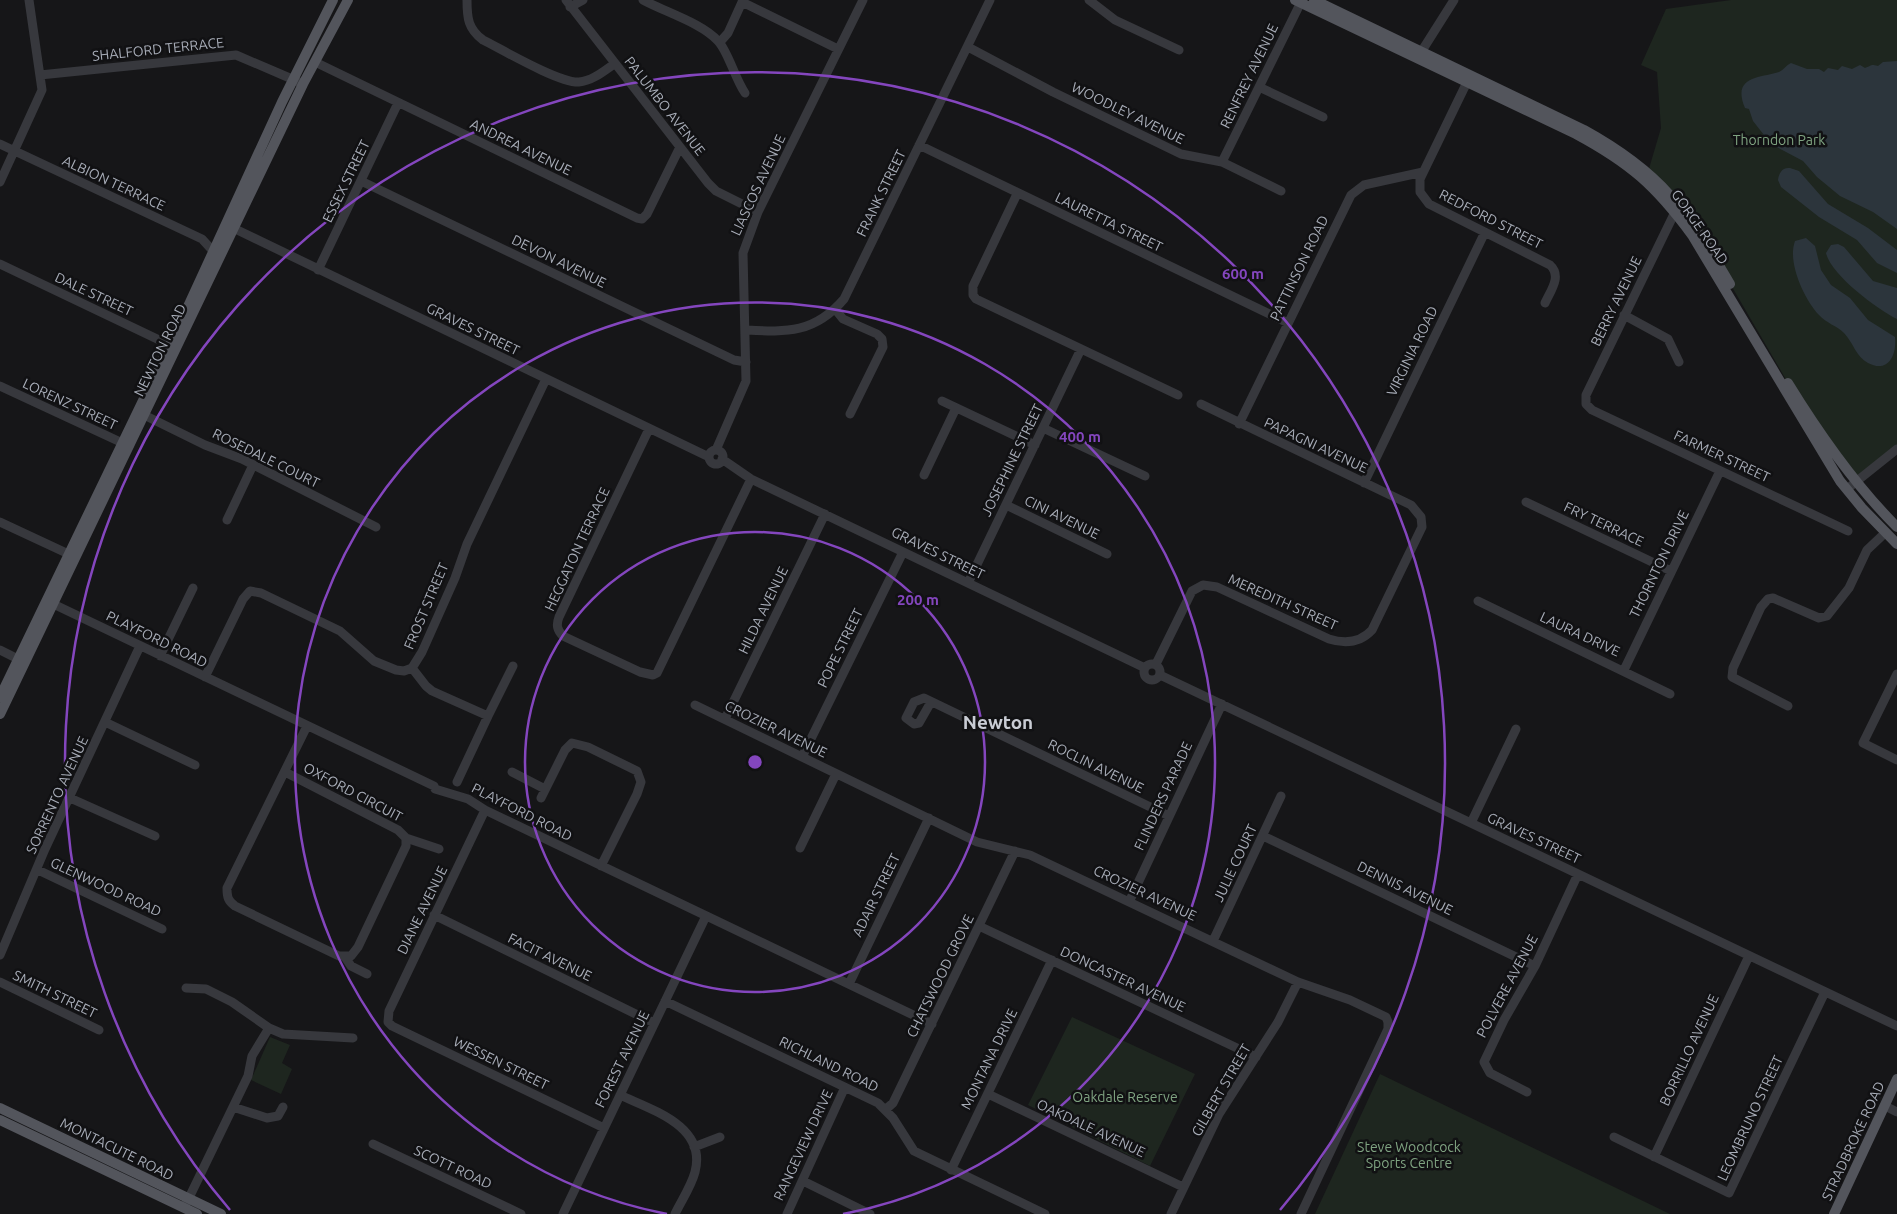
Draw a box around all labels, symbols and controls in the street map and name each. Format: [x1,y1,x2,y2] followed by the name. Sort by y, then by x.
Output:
[1217,21,1281,131] street label: RENFREY AVENUE
[91,34,225,64] street label: SHALFORD TERRACE
[621,53,709,159] street label: PALUMBO AVENUE
[1069,79,1187,147] street label: WOODLEY AVENUE
[468,116,574,178] street label: ANDREA AVENUE
[728,132,788,238] street label: LIASCOS AVENUE
[1733,132,1825,148] park label: Thorndon Park
[319,137,373,225] street label: ESSEX STREET
[853,147,909,239] street label: FRANK STREET
[60,152,168,214] street label: ALBION TERRACE
[1437,186,1546,252] street label: REDFORD STREET
[1668,187,1732,268] street label: GORGE ROAD
[1053,189,1165,255] street label: LAURETTA STREET
[1267,213,1332,323] street label: PATTINSON ROAD
[509,231,609,291] street label: DEVON AVENUE
[1587,253,1645,349] street label: BERRY AVENUE
[1222,265,1264,282] text: 600 m
[52,269,136,319] street label: DALE STREET
[424,300,522,359] street label: GRAVES STREET
[131,301,189,399] street label: NEWTON ROAD
[1383,303,1441,399] street label: VIRGINIA ROAD
[20,375,120,433] street label: LORENZ STREET
[978,401,1046,519] street label: JOSEPHINE STREET
[1262,414,1370,476] street label: PAPAGNI AVENUE
[210,425,322,491] street label: ROSEDALE COURT
[1671,427,1773,485] street label: FARMER STREET
[1059,428,1101,445] text: 400 m
[541,484,613,613] street label: HEGGATON TERRACE
[1022,492,1102,542] street label: CINI AVENUE
[1562,499,1647,550] street label: FRY TERRACE
[1626,507,1692,620] street label: THORNTON DRIVE
[889,524,987,583] street label: GRAVES STREET
[401,560,452,652] street label: FROST STREET
[735,564,791,656] street label: HILDA AVENUE
[1226,571,1340,633] street label: MEREDITH STREET
[897,591,939,608] text: 200 m
[814,606,866,690] street label: POPE STREET
[104,608,210,670] street label: PLAYFORD ROAD
[1537,608,1623,660] street label: LAURA DRIVE
[722,697,830,761] street label: CROZIER AVENUE
[963,711,1033,733] district label: Newton
[23,734,91,856] street label: SORRENTO AVENUE
[1045,736,1147,796] street label: ROCLIN AVENUE
[1131,739,1195,853] street label: FLINDERS PARADE
[746,753,764,771] centre of rings
[301,759,405,825] street label: OXFORD CIRCUIT
[469,780,575,844] street label: PLAYFORD ROAD
[1485,809,1584,867] street label: GRAVES STREET
[1210,822,1260,904] street label: JULIE COURT
[849,851,903,939] street label: ADAIR STREET
[48,854,164,920] street label: GLENWOOD ROAD
[1355,858,1456,918] street label: DENNIS AVENUE
[1091,862,1199,924] street label: CROZIER AVENUE
[394,863,450,957] street label: DIANE AVENUE
[903,912,977,1040] street label: CHATSWOOD GROVE
[505,930,595,984] street label: FACIT AVENUE
[1473,932,1541,1040] street label: POLVERE AVENUE
[1058,943,1188,1015] street label: DONCASTER AVENUE
[11,967,100,1021] street label: SMITH STREET
[1656,992,1722,1108] street label: BORRILLO AVENUE
[958,1006,1020,1112] street label: MONTANA DRIVE
[592,1008,652,1110] street label: FOREST AVENUE
[451,1033,551,1093] street label: WESSEN STREET
[777,1033,881,1095] street label: RICHLAND ROAD
[1188,1041,1254,1139] street label: GILBERT STREET
[1714,1053,1786,1183] street label: LEOMBRUNO STREET
[1818,1079,1888,1203] street label: STRADBROKE ROAD
[770,1087,836,1203] street label: RANGEVIEW DRIVE
[1072,1089,1178,1105] park label: Oakdale Reserve
[1034,1096,1148,1160] street label: OAKDALE AVENUE
[58,1115,177,1184] street label: MONTACUTE ROAD
[1357,1139,1461,1171] park label: Steve Woodcock Sports Centre
[412,1142,495,1192] street label: SCOTT ROAD

